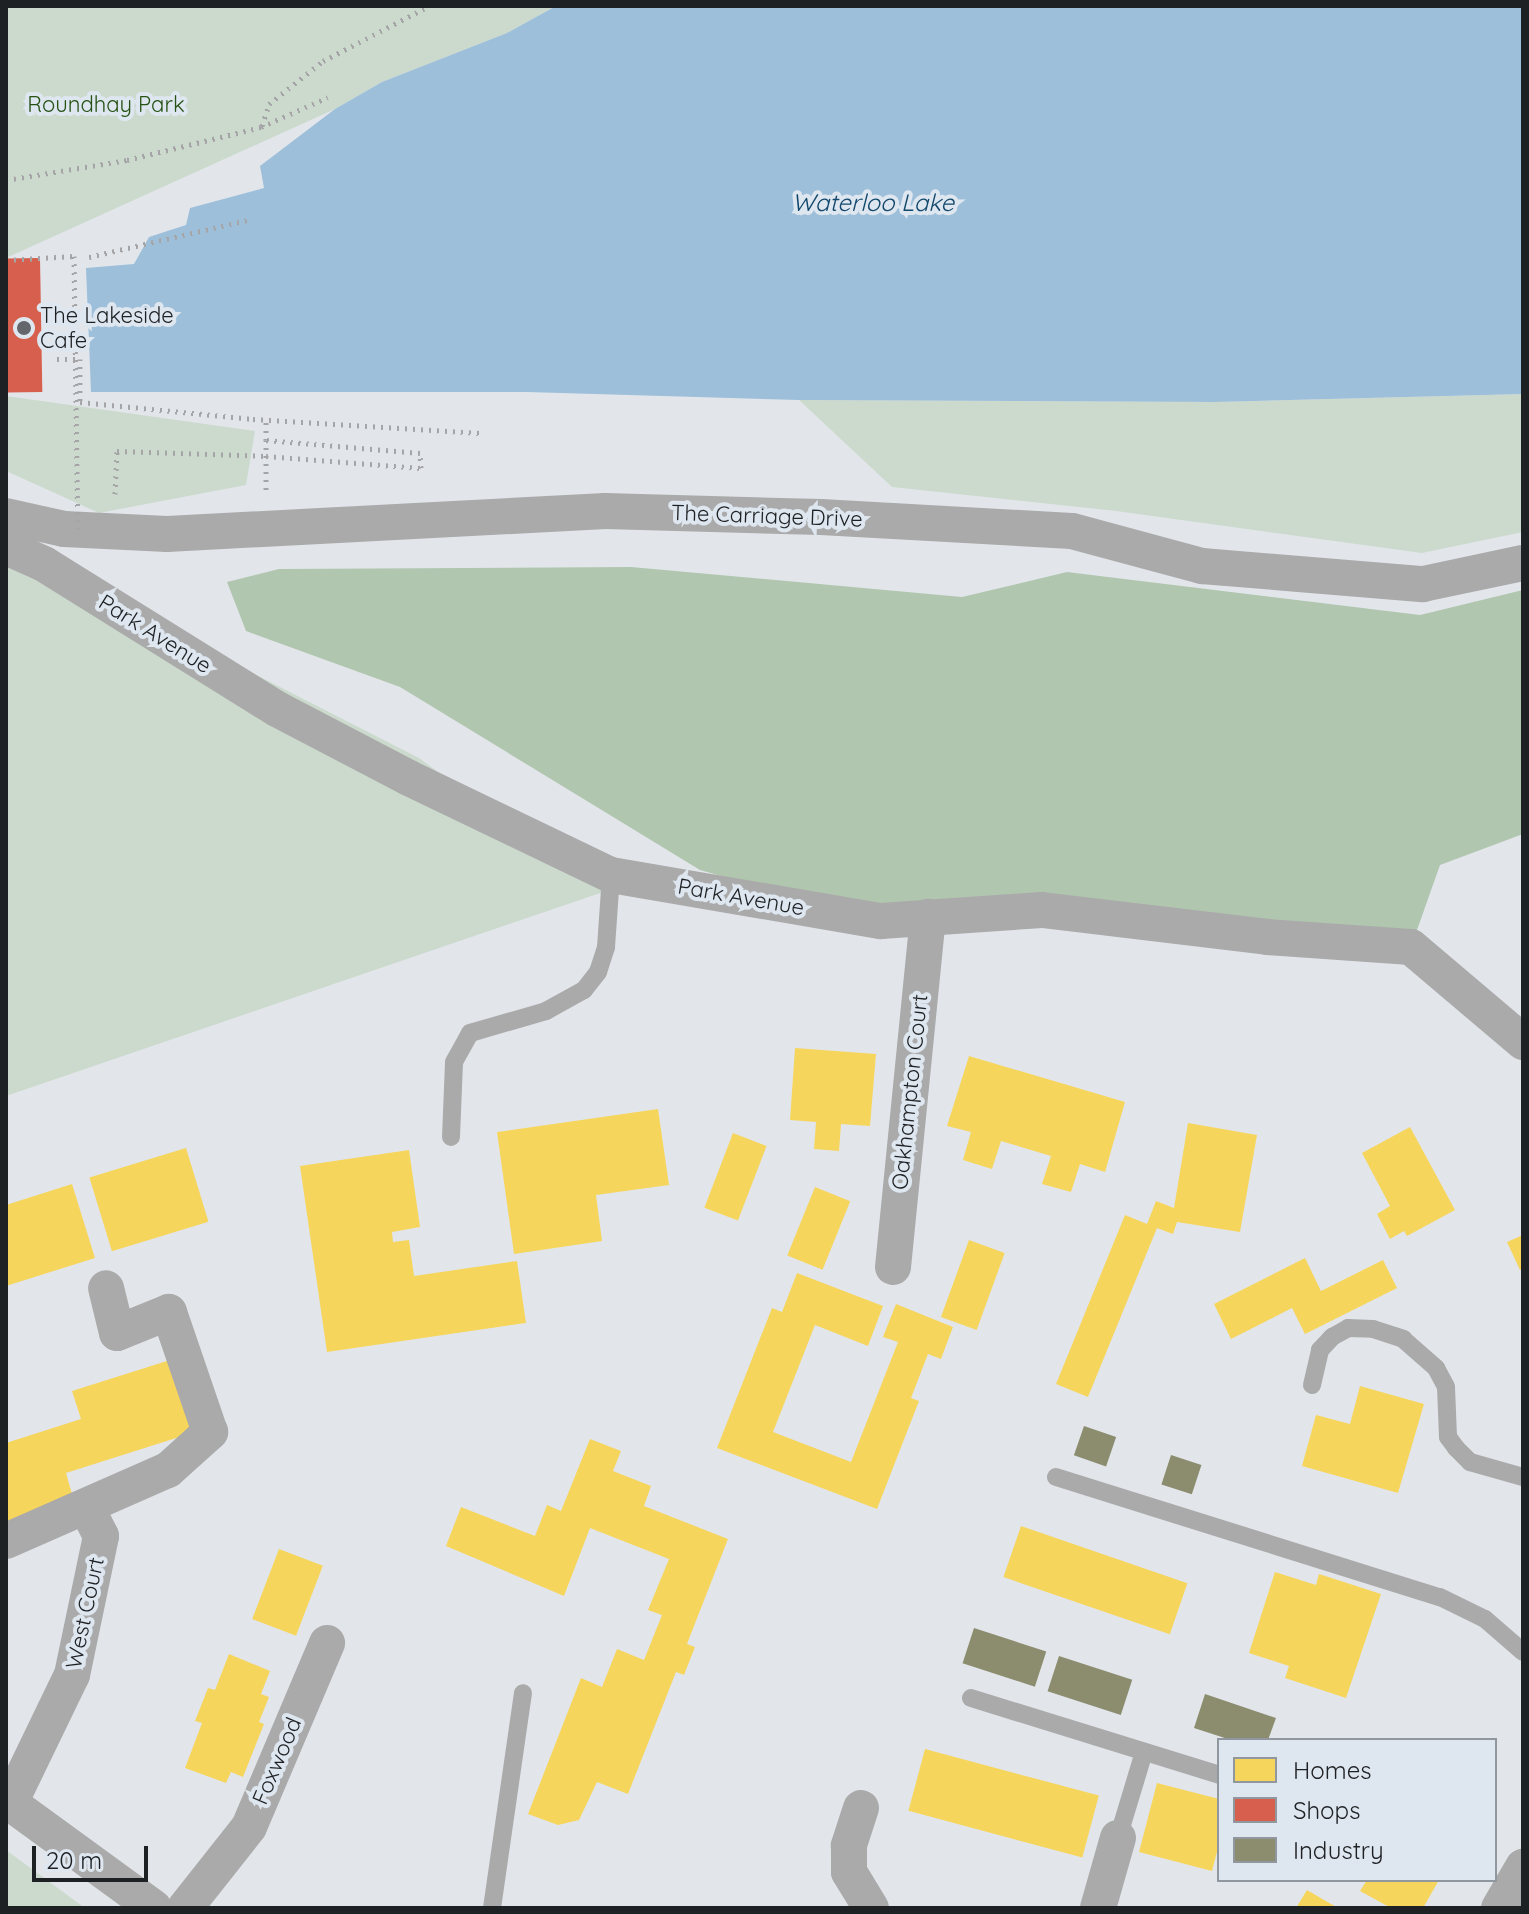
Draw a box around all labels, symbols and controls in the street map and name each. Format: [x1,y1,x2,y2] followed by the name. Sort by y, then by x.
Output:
[27,92,185,118] park label: Roundhay Park
[792,189,954,217] water label: Waterloo Lake
[40,302,174,354] place label: The Lakeside Cafe
[15,319,33,337] marker: The Lakeside Cafe
[671,499,863,533] street label: The Carriage Drive
[94,589,216,679] street label: Park Avenue
[676,873,806,921] street label: Park Avenue
[887,993,933,1191] street label: Oakhampton Court
[60,1555,110,1671] street label: West Court
[247,1713,307,1809] street label: Foxwood
[1217,1738,1497,1882] legend
[1293,1755,1371,1785] text: Homes
[1293,1795,1360,1825] text: Shops
[36,1830,152,1880] scale bar
[1293,1835,1384,1865] text: Industry
[46,1845,102,1875] text: 20 m

